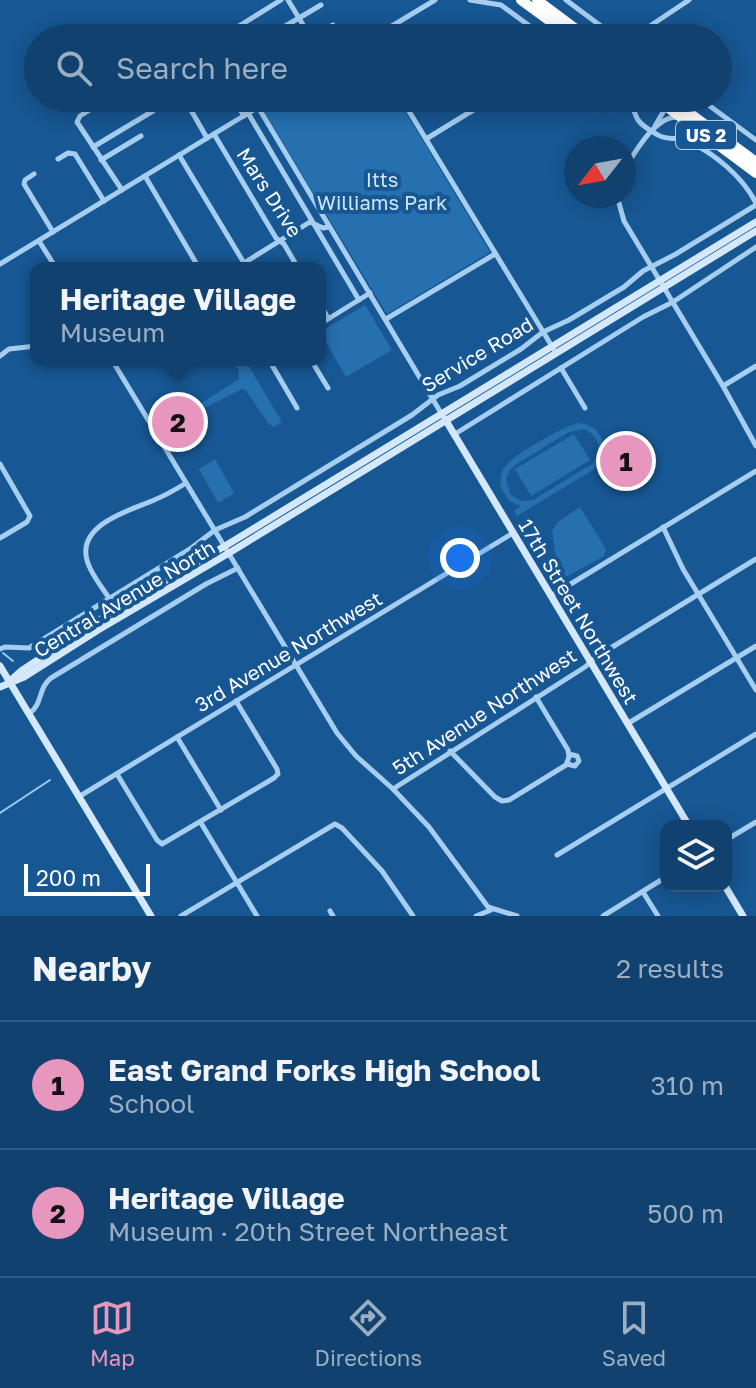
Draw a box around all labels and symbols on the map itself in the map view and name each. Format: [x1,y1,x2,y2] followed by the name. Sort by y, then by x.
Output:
[676,121,736,149] road number: US 2
[564,136,636,208] north arrow
[232,143,308,241] street label: Mars Drive
[317,167,447,214] park label: Itts Williams Park
[417,311,537,397] street label: Service Road
[152,392,204,452] pin: 2
[600,431,652,491] pin: 1
[514,514,644,708] street label: 17th Street Northwest
[29,534,219,662] street label: Central Avenue North
[440,538,480,578] your location
[190,586,386,716] street label: 3rd Avenue Northwest
[388,643,580,779] street label: 5th Avenue Northwest
[24,860,150,896] scale bar

